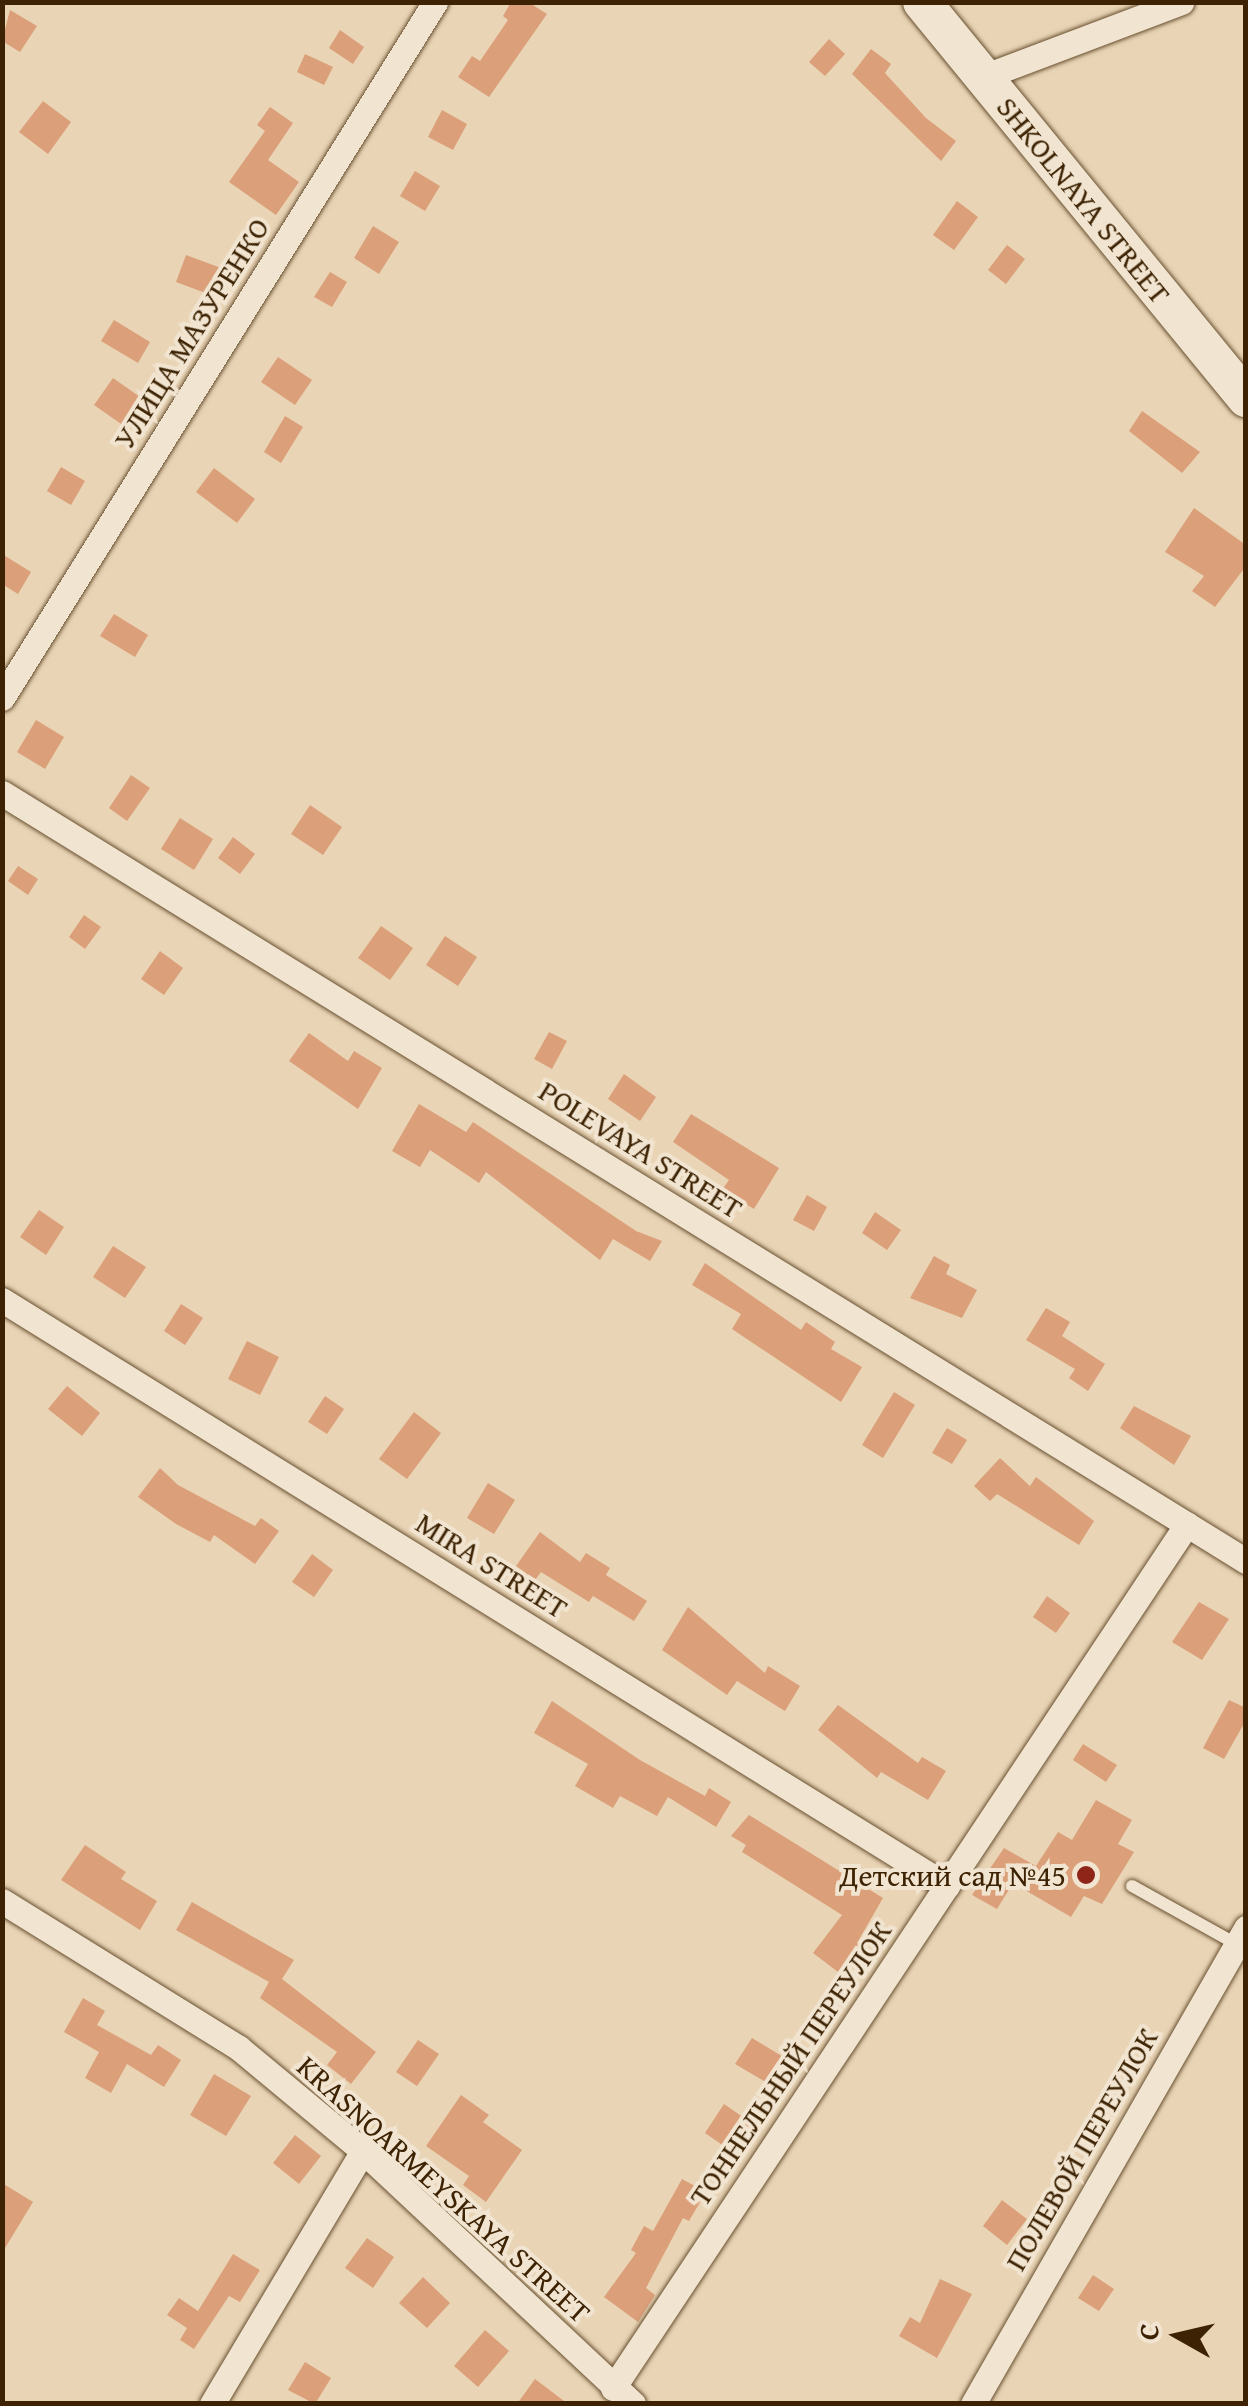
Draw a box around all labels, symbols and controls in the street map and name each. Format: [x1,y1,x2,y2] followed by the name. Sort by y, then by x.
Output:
[990,89,1178,311] street label: SHKOLNAYA STREET
[105,211,277,455] street label: УЛИЦА МАЗУРЕНКО
[533,1072,749,1226] street label: POLEVAYA STREET
[410,1504,574,1626] street label: MIRA STREET
[839,1857,1066,1893] place label: Детский сад №45
[1075,1864,1097,1886] marker: Детский сад №45
[681,1914,899,2212] street label: ТОННЕЛЬНЫЙ ПЕРЕУЛОК
[997,2022,1165,2276] street label: ПОЛЕВОЙ ПЕРЕУЛОК
[290,2048,598,2330] street label: KRASNOARMEYSKAYA STREET
[1128,2286,1228,2386] north arrow
[1126,2321,1169,2342] text: С

